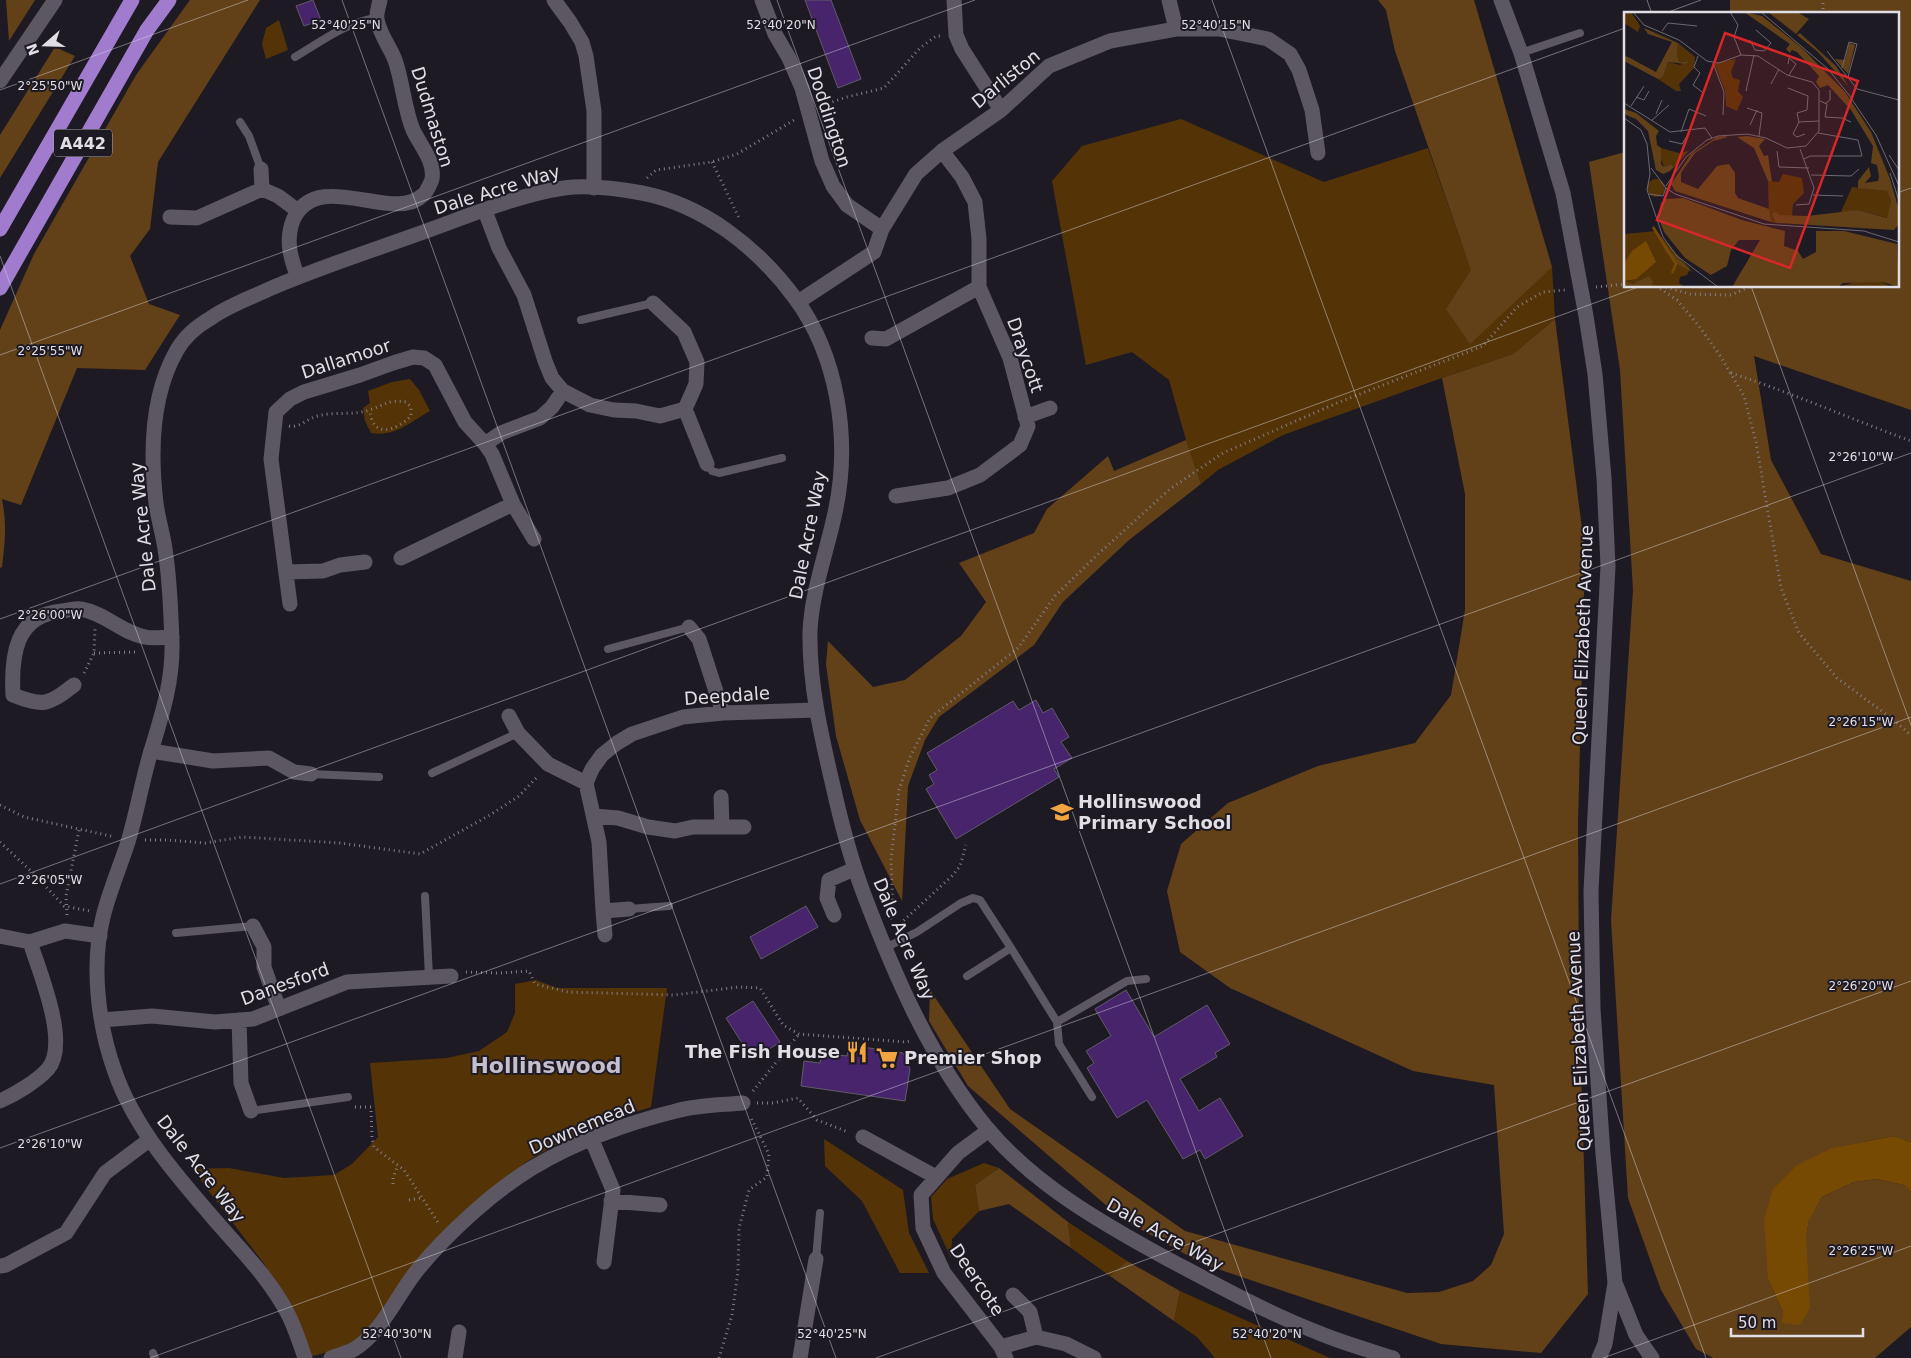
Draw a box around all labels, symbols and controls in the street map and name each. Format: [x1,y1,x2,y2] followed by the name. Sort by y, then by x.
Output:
[1624,12,1898,288] inset map
[311,18,381,32] text: 52°40'25"N
[746,18,816,32] text: 52°40'20"N
[1181,18,1251,32] text: 52°40'15"N
[20,20,70,70] north arrow
[23,41,42,58] text: N
[968,45,1044,112] street label: Darliston
[407,64,458,170] street label: Dudmaston
[803,64,856,170] street label: Doddington
[18,79,83,93] text: 2°25'50"W
[54,130,112,156] road number: A442
[431,160,563,219] street label: Dale Acre Way
[1003,315,1048,395] street label: Draycott
[298,334,394,383] street label: Dallamoor
[18,344,83,358] text: 2°25'55"W
[1829,450,1894,464] text: 2°26'10"W
[125,461,160,593] street label: Dale Acre Way
[785,468,830,601] street label: Dale Acre Way
[1568,525,1597,745] street label: Queen Elizabeth Avenue
[18,608,83,622] text: 2°26'00"W
[683,682,771,709] street label: Deepdale
[1829,715,1894,729] text: 2°26'15"W
[1078,791,1231,833] place label: Hollinswood Primary School
[1049,799,1075,825] school or university icon: Hollinswood Primary School
[18,873,83,887] text: 2°26'05"W
[869,875,940,1003] street label: Dale Acre Way
[1562,930,1595,1152] street label: Queen Elizabeth Avenue
[238,958,332,1009] street label: Danesford
[1829,979,1894,993] text: 2°26'20"W
[844,1039,870,1065] restaurant icon: The Fish House
[685,1041,840,1062] place label: The Fish House
[874,1045,900,1071] supermarket icon: Premier Shop
[904,1047,1042,1068] place label: Premier Shop
[470,1053,622,1078] district label: Hollinswood
[526,1095,638,1158] street label: Downemead
[153,1111,250,1227] street label: Dale Acre Way
[18,1137,83,1151] text: 2°26'10"W
[1103,1194,1228,1276] street label: Dale Acre Way
[946,1240,1009,1320] street label: Deercote
[1829,1244,1894,1258] text: 2°26'25"W
[1731,1306,1864,1338] scale bar
[1738,1314,1776,1332] text: 50 m
[362,1327,432,1341] text: 52°40'30"N
[797,1327,867,1341] text: 52°40'25"N
[1232,1327,1302,1341] text: 52°40'20"N

